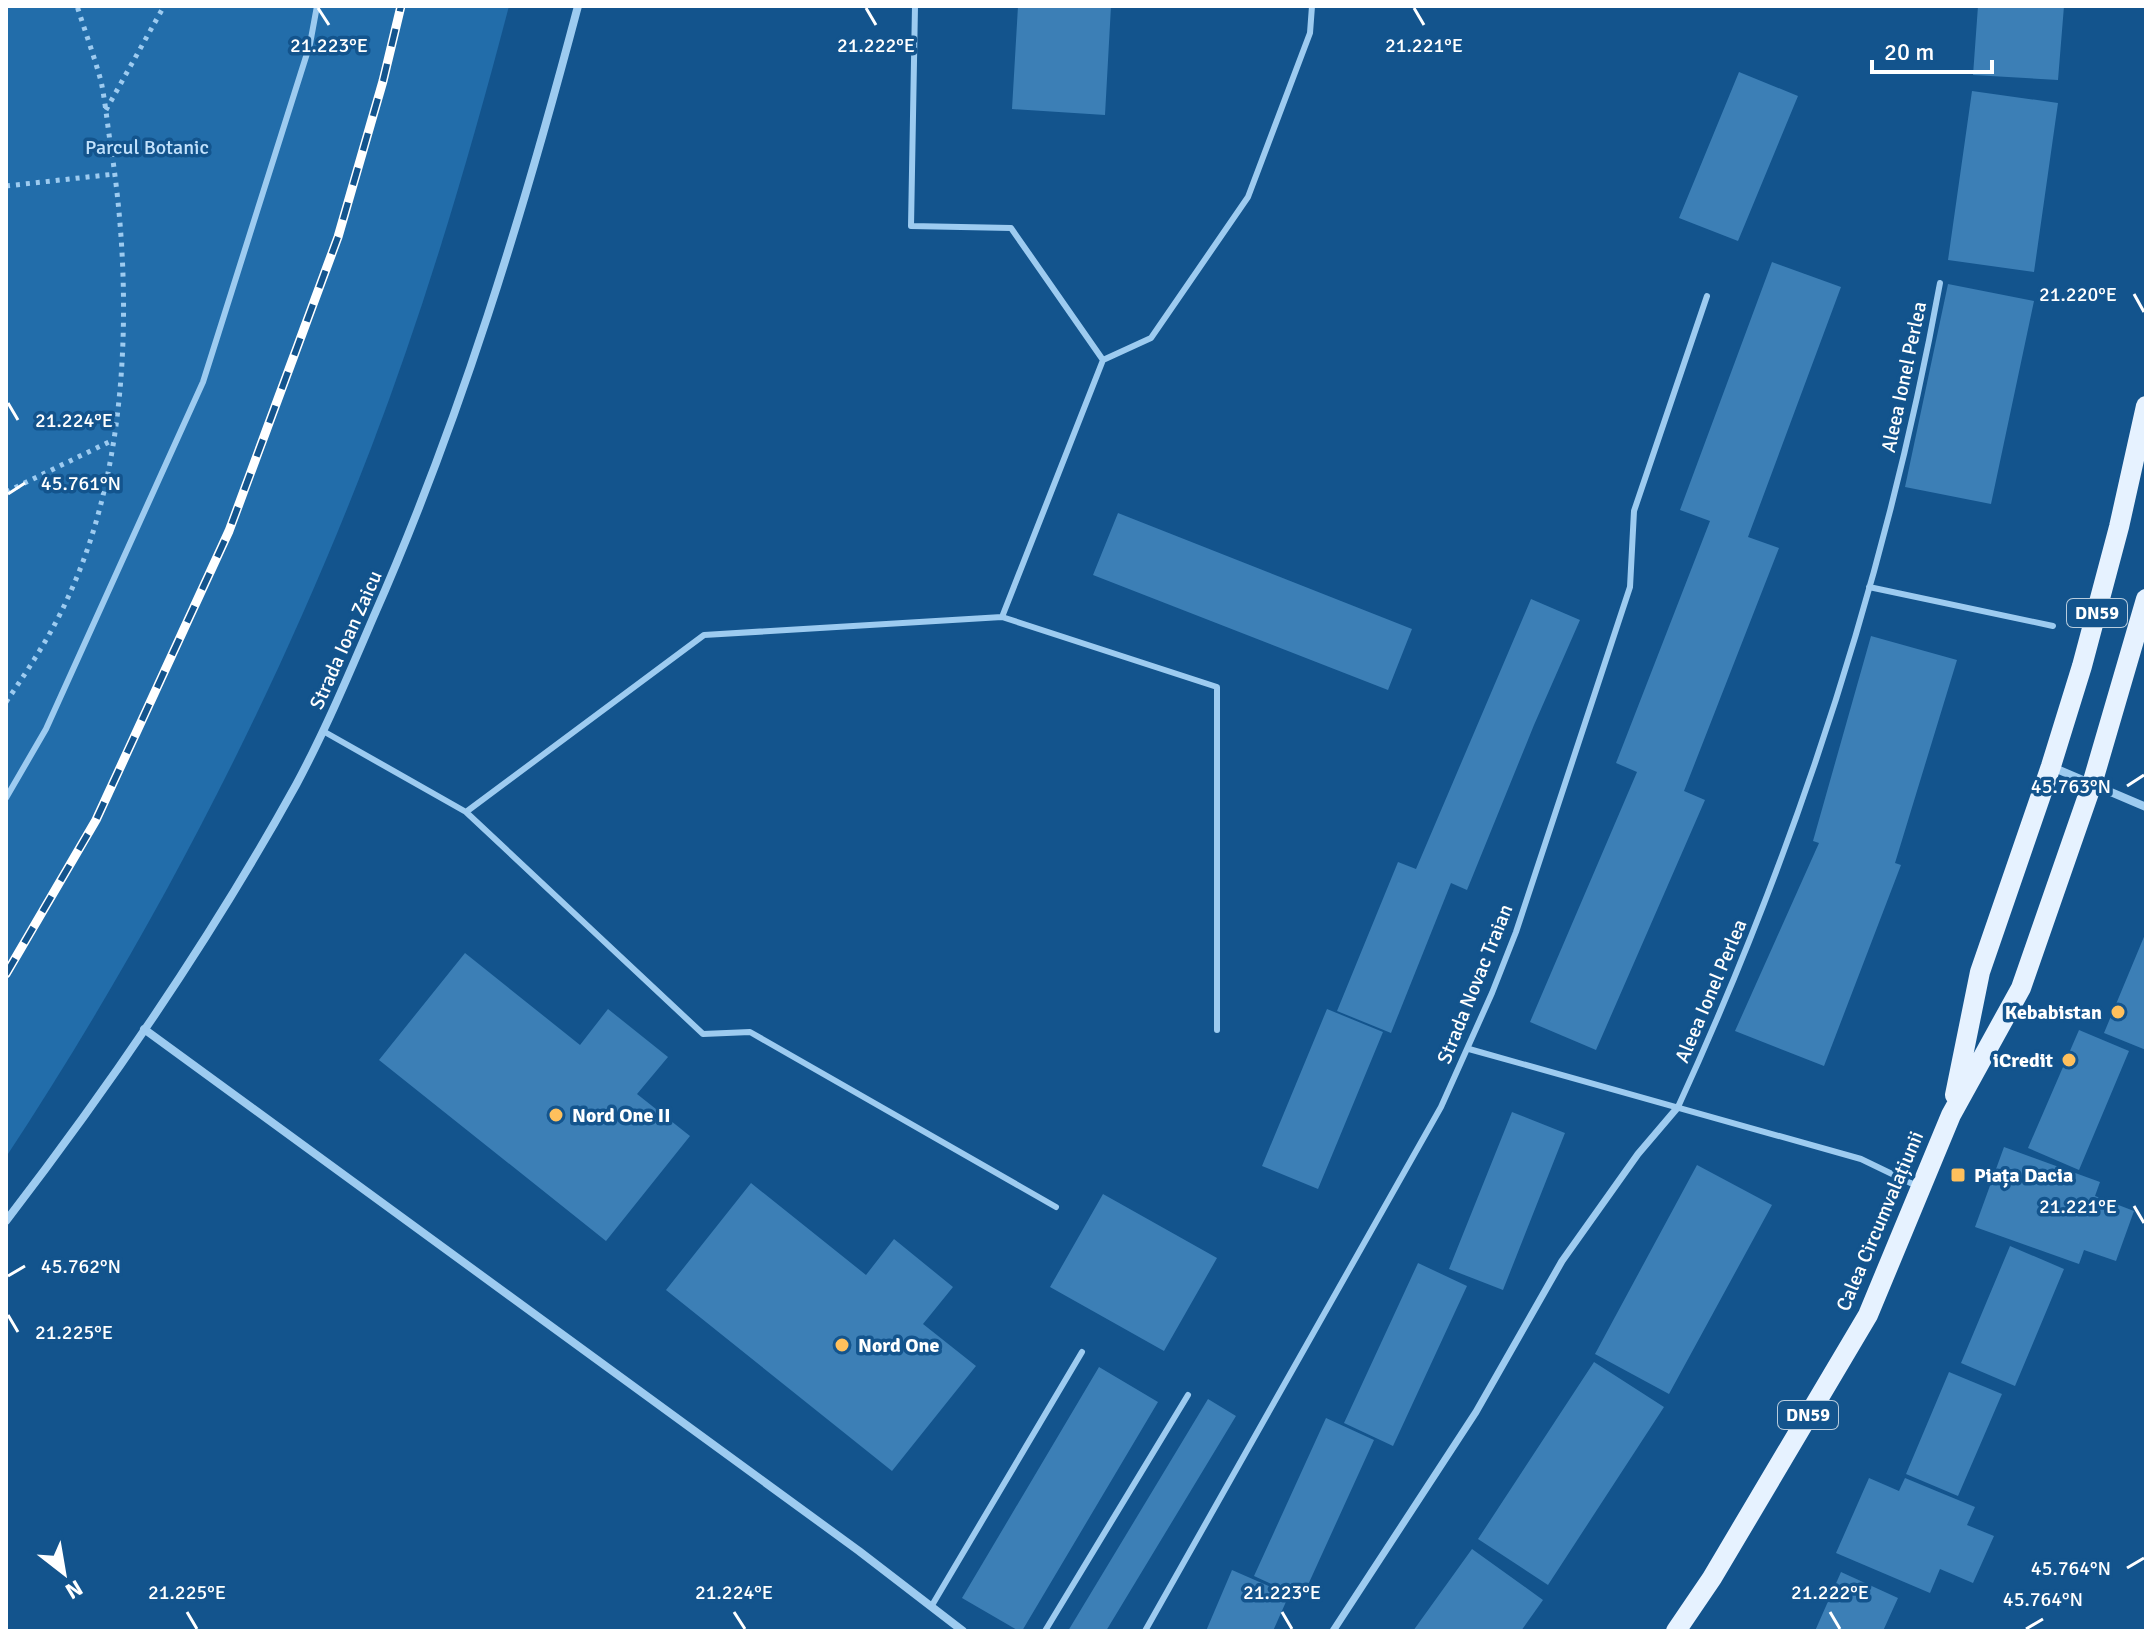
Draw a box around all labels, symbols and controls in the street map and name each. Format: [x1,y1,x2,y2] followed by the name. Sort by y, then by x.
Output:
[1872,24,1992,74] scale bar
[290,33,368,58] text: 21.223°E
[837,33,915,58] text: 21.222°E
[1385,33,1463,58] text: 21.221°E
[1884,37,1934,67] text: 20 m
[85,135,209,160] park label: Parcul Botanic
[2039,282,2117,307] text: 21.220°E
[1876,299,1932,455] street label: Aleea Ionel Perlea
[35,408,113,433] text: 21.224°E
[41,471,121,496] text: 45.761°N
[304,567,388,713] street label: Strada Ioan Zaicu
[2067,599,2127,627] road number: DN59
[2031,774,2111,799] text: 45.763°N
[1432,900,1518,1068] street label: Strada Novac Traian
[1669,915,1753,1067] street label: Aleea Ionel Perlea
[2005,1000,2102,1025] place label: Kebabistan
[2109,1003,2127,1021] marker: Kebabistan
[1993,1048,2054,1073] place label: iCredit
[2060,1051,2078,1069] marker: iCredit
[572,1103,670,1128] place label: Nord One II
[547,1106,565,1124] marker: Nord One II
[1831,1127,1929,1315] street label: Calea Circumvalațiunii
[1974,1163,2073,1188] place label: Piața Dacia
[1949,1166,1967,1184] marker: Piața Dacia
[2039,1194,2117,1219] text: 21.221°E
[41,1254,121,1279] text: 45.762°N
[35,1320,113,1345] text: 21.225°E
[858,1333,939,1358] place label: Nord One
[833,1336,851,1354] marker: Nord One
[1778,1401,1838,1429] road number: DN59
[24,1533,104,1613] north arrow
[2031,1556,2111,1581] text: 45.764°N
[61,1574,88,1605] text: N
[148,1580,226,1605] text: 21.225°E
[695,1580,773,1605] text: 21.224°E
[1243,1580,1321,1605] text: 21.223°E
[1791,1580,1869,1605] text: 21.222°E
[2003,1587,2083,1612] text: 45.764°N

